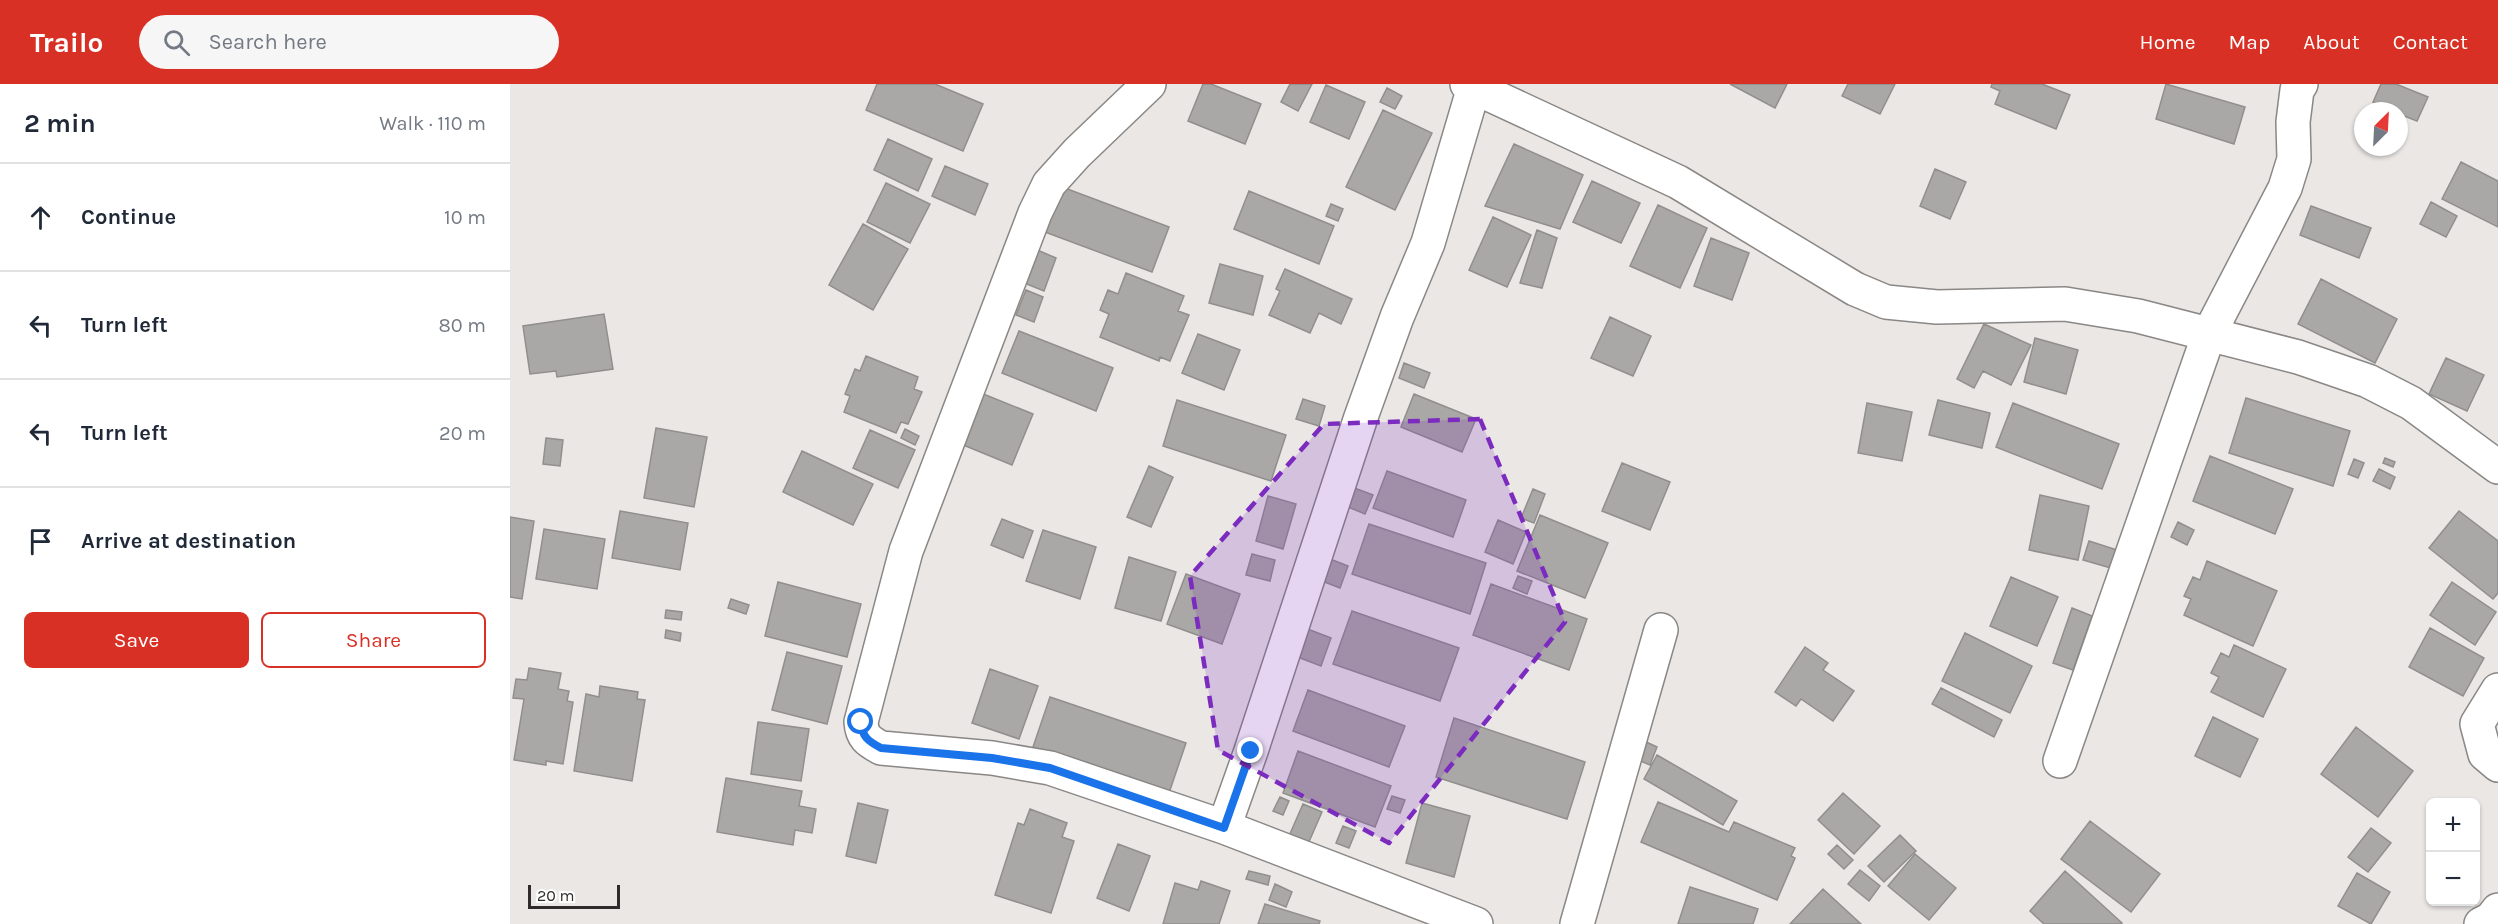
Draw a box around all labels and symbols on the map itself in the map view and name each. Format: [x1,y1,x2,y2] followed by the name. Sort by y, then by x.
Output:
[2354,102,2408,156] north arrow
[847,708,873,734] route start
[1237,737,1263,763] route end
[528,882,620,910] scale bar

